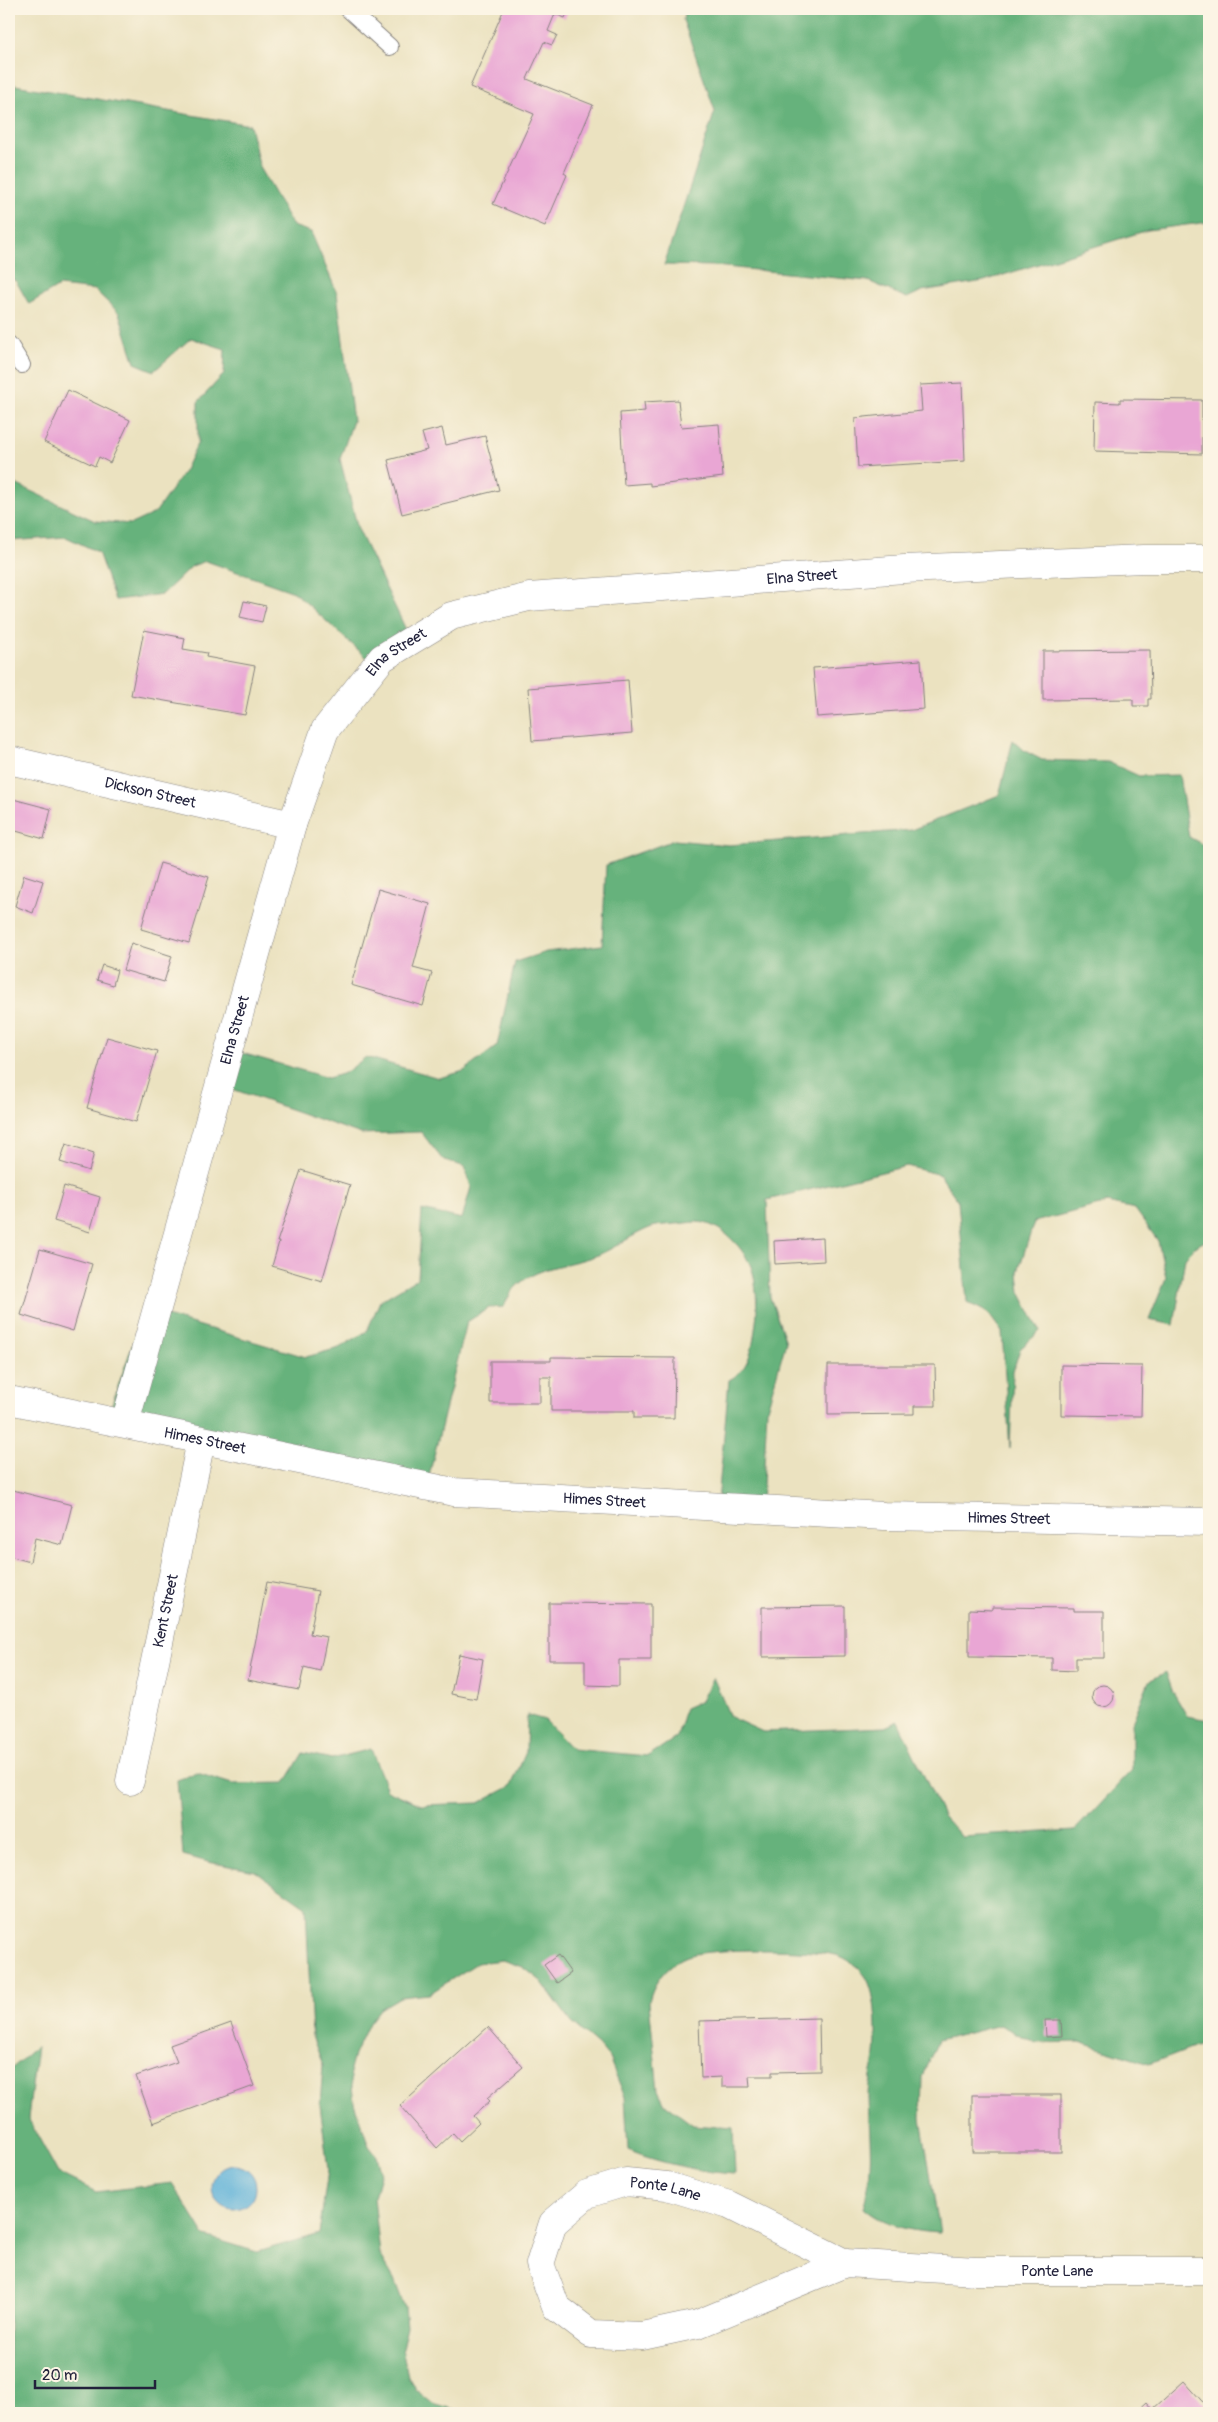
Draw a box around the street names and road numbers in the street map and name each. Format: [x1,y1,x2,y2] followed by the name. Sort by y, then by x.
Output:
[766,564,839,589] street label: Elna Street
[362,623,431,680] street label: Elna Street
[103,773,199,812] street label: Dickson Street
[216,992,254,1067] street label: Elna Street
[162,1423,248,1458] street label: Himes Street
[562,1489,647,1512] street label: Himes Street
[967,1508,1052,1529] street label: Himes Street
[149,1571,183,1649] street label: Kent Street
[629,2173,704,2205] street label: Ponte Lane
[1021,2262,1094,2281] street label: Ponte Lane

